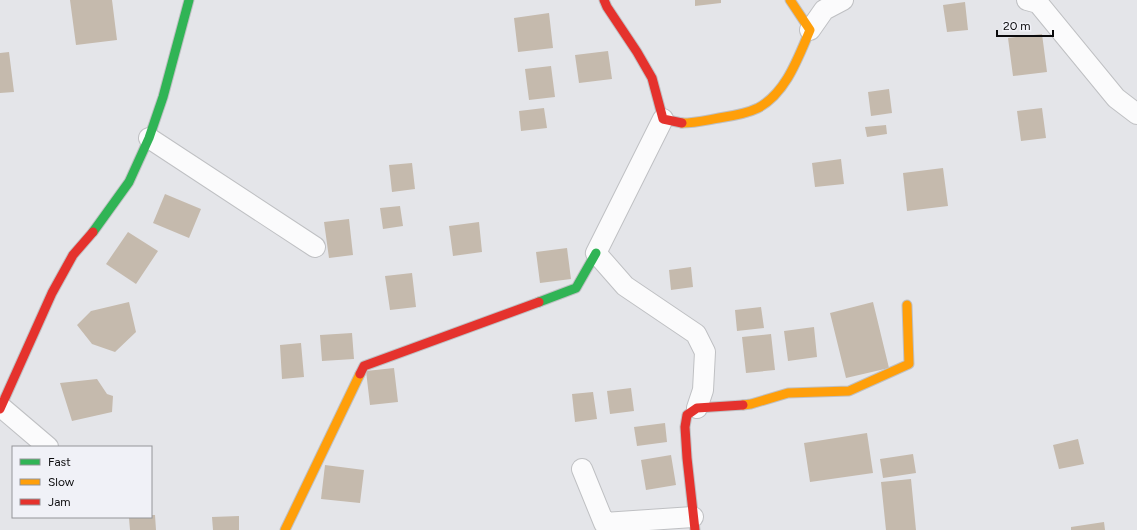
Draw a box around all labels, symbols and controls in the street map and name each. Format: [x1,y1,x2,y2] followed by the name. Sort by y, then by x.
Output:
[997,12,1053,38] scale bar
[1003,19,1031,33] text: 20 m
[12,446,152,518] legend
[48,455,71,469] text: Fast
[48,475,75,489] text: Slow
[48,495,71,509] text: Jam

